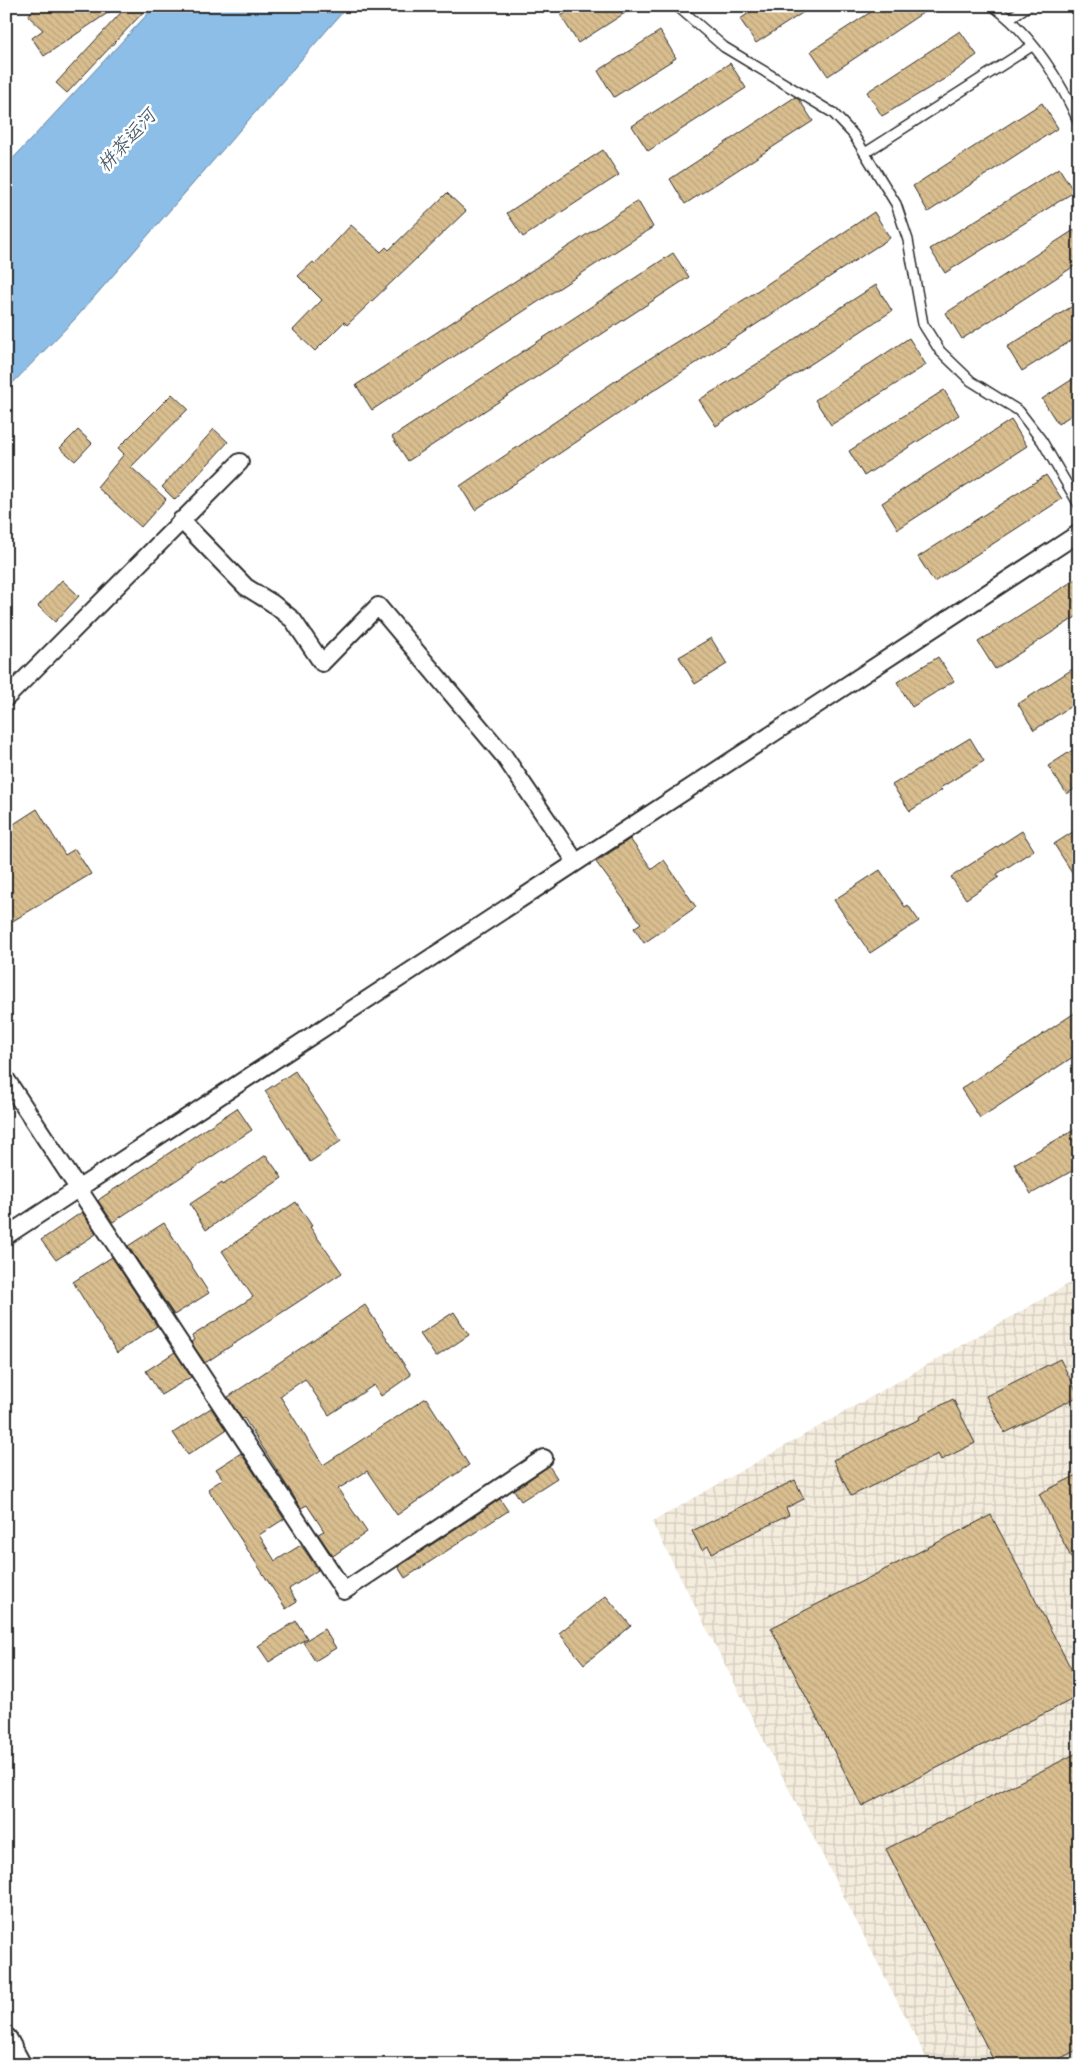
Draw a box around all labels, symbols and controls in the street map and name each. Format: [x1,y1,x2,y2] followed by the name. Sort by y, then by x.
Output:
[92,102,165,178] water label: 栟茶运河

